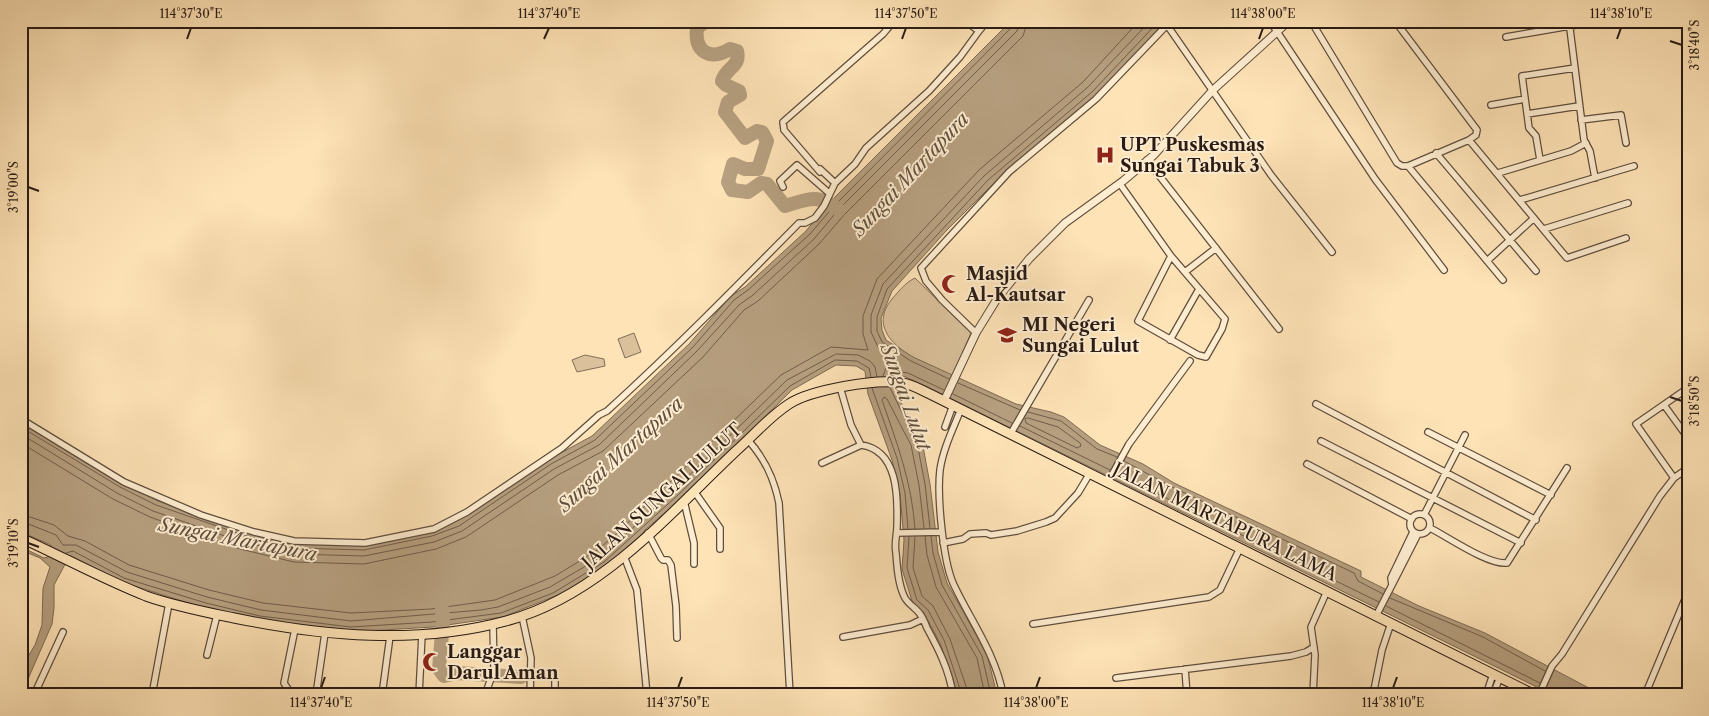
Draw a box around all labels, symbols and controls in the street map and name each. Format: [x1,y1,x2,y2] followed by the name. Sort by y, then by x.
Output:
[160,6,222,21] text: 114°37'30"E
[518,6,580,21] text: 114°37'40"E
[875,6,937,21] text: 114°37'50"E
[1230,6,1296,21] text: 114°38'00"E
[1590,6,1652,21] text: 114°38'10"E
[1687,20,1702,70] text: 3°18'40"S
[847,107,974,242] water label: Sungai Martapura
[1120,134,1265,177] place label: UPT Puskesmas Sungai Tabuk 3
[1094,144,1116,166] hospital icon: UPT Puskesmas Sungai Tabuk 3
[6,161,21,213] text: 3°19'00"S
[965,263,1066,306] place label: Masjid Al-Kautsar
[940,273,962,295] mosque icon: Masjid Al-Kautsar
[1022,314,1140,357] place label: MI Negeri Sungai Lulut
[996,324,1018,346] school or university icon: MI Negeri Sungai Lulut
[875,340,936,455] water label: Sungai Lulut
[1687,375,1702,427] text: 3°18'50"S
[552,392,688,517] water label: Sungai Martapura
[575,418,747,576] street label: JALAN SUNGAI LULUT
[1106,457,1342,586] street label: JALAN MARTAPURA LAMA
[156,513,320,566] water label: Sungai Martapura
[6,518,21,568] text: 3°19'10"S
[447,641,559,684] place label: Langgar Darul Aman
[421,651,443,673] mosque icon: Langgar Darul Aman
[290,695,352,710] text: 114°37'40"E
[647,695,709,710] text: 114°37'50"E
[1003,695,1069,710] text: 114°38'00"E
[1362,695,1424,710] text: 114°38'10"E

